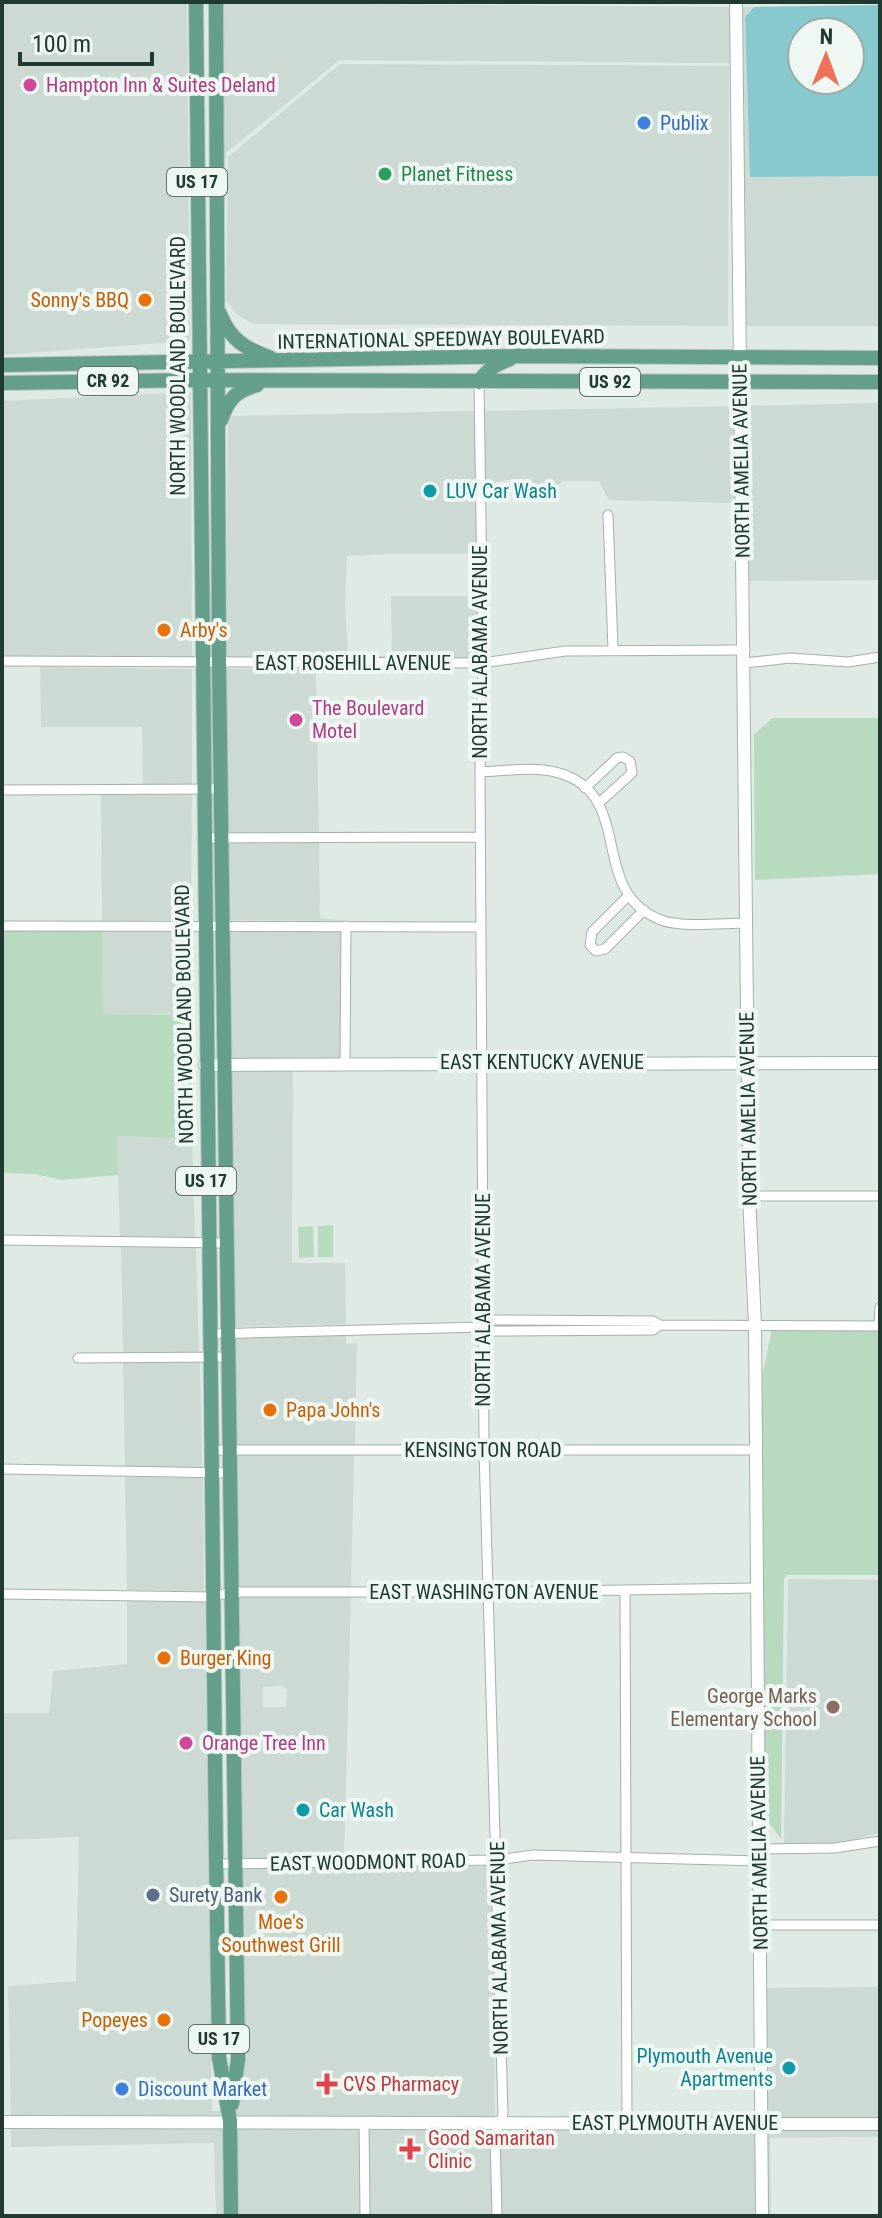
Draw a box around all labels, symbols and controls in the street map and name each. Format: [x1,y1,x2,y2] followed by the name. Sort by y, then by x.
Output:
[20,16,152,66] scale bar
[786,16,866,96] north arrow
[819,24,833,49] text: N
[32,30,91,58] text: 100 m
[46,73,276,97] place label: Hampton Inn & Suites Deland
[21,76,39,94] marker: Hampton Inn & Suites Deland
[660,111,709,135] place label: Publix
[635,114,653,132] marker: Publix
[401,162,513,186] place label: Planet Fitness
[376,165,394,183] marker: Planet Fitness
[167,168,227,196] road number: US 17
[166,236,190,496] street label: NORTH WOODLAND BOULEVARD
[30,288,129,312] place label: Sonny's BBQ
[136,291,154,309] marker: Sonny's BBQ
[277,324,605,354] street label: INTERNATIONAL SPEEDWAY BOULEVARD
[727,364,755,558] street label: NORTH AMELIA AVENUE
[78,367,138,395] road number: CR 92
[580,368,640,396] road number: US 92
[446,479,557,503] place label: LUV Car Wash
[421,482,439,500] marker: LUV Car Wash
[468,545,492,759] street label: NORTH ALABAMA AVENUE
[180,618,228,642] place label: Arby's
[155,621,173,639] marker: Arby's
[255,651,451,675] street label: EAST ROSEHILL AVENUE
[312,696,424,743] place label: The Boulevard Motel
[287,711,305,729] marker: The Boulevard Motel
[170,884,198,1144] street label: NORTH WOODLAND BOULEVARD
[734,1012,762,1206] street label: NORTH AMELIA AVENUE
[440,1050,644,1074] street label: EAST KENTUCKY AVENUE
[176,1167,236,1195] road number: US 17
[471,1193,495,1407] street label: NORTH ALABAMA AVENUE
[286,1398,380,1422] place label: Papa John's
[261,1401,279,1419] marker: Papa John's
[404,1438,562,1462] street label: KENSINGTON ROAD
[369,1580,599,1604] street label: EAST WASHINGTON AVENUE
[180,1646,271,1670] place label: Burger King
[155,1649,173,1667] marker: Burger King
[670,1684,817,1731] place label: George Marks Elementary School
[824,1698,842,1716] marker: George Marks Elementary School
[202,1731,326,1755] place label: Orange Tree Inn
[177,1734,195,1752] marker: Orange Tree Inn
[745,1756,773,1950] street label: NORTH AMELIA AVENUE
[319,1798,394,1822] place label: Car Wash
[294,1801,312,1819] marker: Car Wash
[485,1841,513,2055] street label: NORTH ALABAMA AVENUE
[270,1848,466,1876] street label: EAST WOODMONT ROAD
[169,1883,262,1907] place label: Surety Bank
[144,1886,162,1904] marker: Surety Bank
[272,1888,290,1906] marker: Moe's Southwest Grill
[221,1910,341,1957] place label: Moe's Southwest Grill
[81,2008,148,2032] place label: Popeyes
[155,2011,173,2029] marker: Popeyes
[189,2025,249,2053] road number: US 17
[636,2044,773,2091] place label: Plymouth Avenue Apartments
[780,2059,798,2077] marker: Plymouth Avenue Apartments
[343,2072,459,2096] place label: CVS Pharmacy
[318,2075,336,2093] marker: CVS Pharmacy
[138,2077,267,2101] place label: Discount Market
[113,2080,131,2098] marker: Discount Market
[572,2111,778,2135] street label: EAST PLYMOUTH AVENUE
[428,2126,555,2173] place label: Good Samaritan Clinic
[399,2138,421,2160] marker: Good Samaritan Clinic

